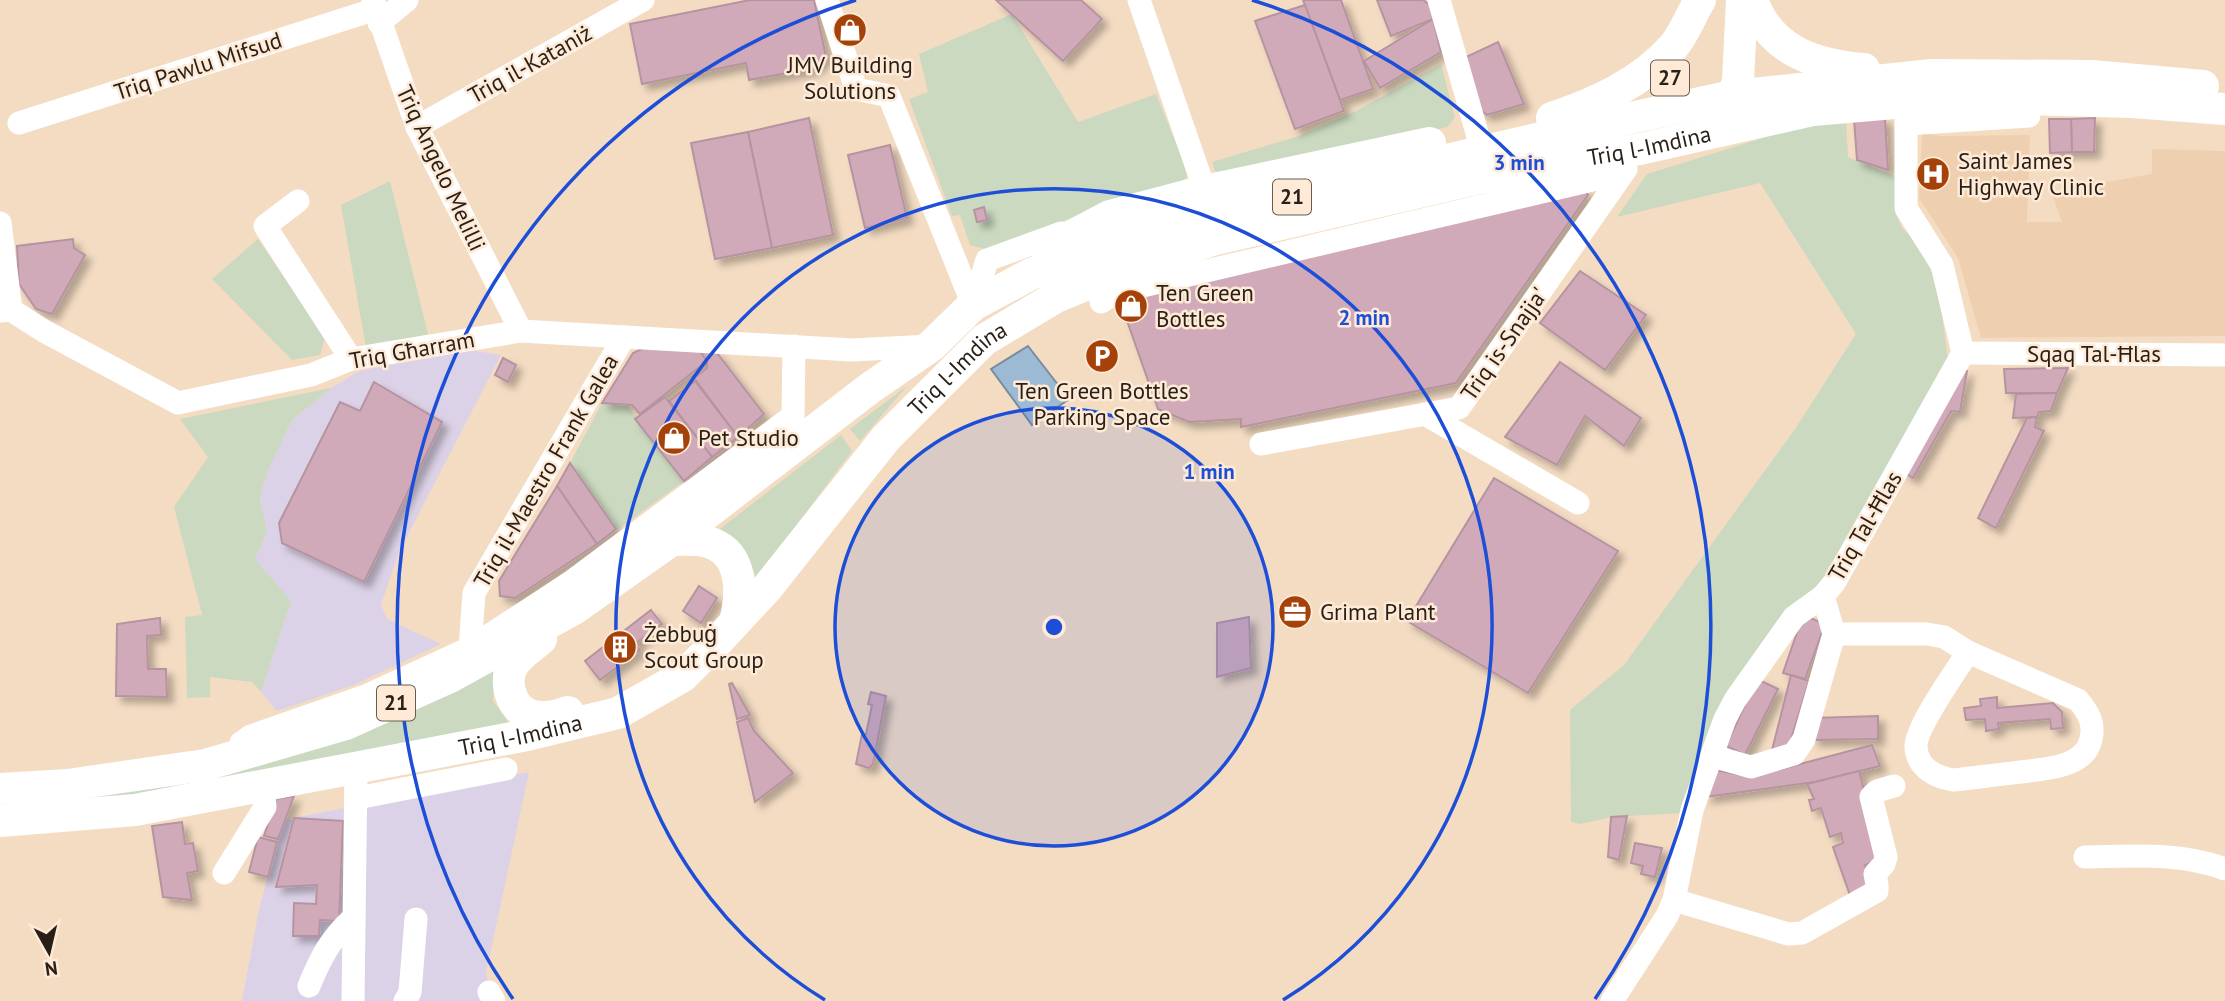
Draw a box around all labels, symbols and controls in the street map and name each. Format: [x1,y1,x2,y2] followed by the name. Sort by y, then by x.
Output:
[831,11,869,49] shop icon: JMV Building Solutions
[463,18,597,109] street label: Triq il-Kataniż
[110,25,285,106] street label: Triq Pawlu Mifsud
[786,50,913,105] place label: JMV Building Solutions
[1651,60,1689,96] road number: 27
[390,80,493,255] street label: Triq Angelo Melilli
[1585,118,1714,172] street label: Triq l-Imdina
[1958,146,2104,201] place label: Saint James Highway Clinic
[1493,149,1545,176] text: 3 min
[1914,155,1952,193] hospital icon: Saint James Highway Clinic
[1273,180,1311,214] road number: 21
[1156,278,1254,333] place label: Ten Green Bottles
[1454,281,1553,406] street label: Triq is-Snajja'
[1112,287,1150,325] shop icon: Ten Green Bottles
[1338,304,1390,331] text: 2 min
[902,315,1012,422] street label: Triq l-Imdina
[347,324,477,375] street label: Triq Għarram
[1083,337,1121,375] parking icon: Ten Green Bottles Parking Space
[2027,339,2161,368] street label: Sqaq Tal-Ħlas
[467,349,624,593] street label: Triq il-Maestro Frank Galea
[1015,376,1189,431] place label: Ten Green Bottles Parking Space
[655,419,693,457] shop icon: Pet Studio
[698,423,799,452] place label: Pet Studio
[1183,458,1235,485] text: 1 min
[1821,466,1908,586] street label: Triq Tal-Ħlas
[1276,593,1314,631] office icon: Grima Plant
[1320,597,1436,626] place label: Grima Plant
[1042,615,1066,639] centre of rings
[644,619,764,674] place label: Żebbuġ Scout Group
[601,628,639,666] building icon: Żebbuġ Scout Group
[377,686,415,720] road number: 21
[456,707,585,762] street label: Triq l-Imdina
[14,917,84,987] north arrow
[44,956,59,982] text: N

